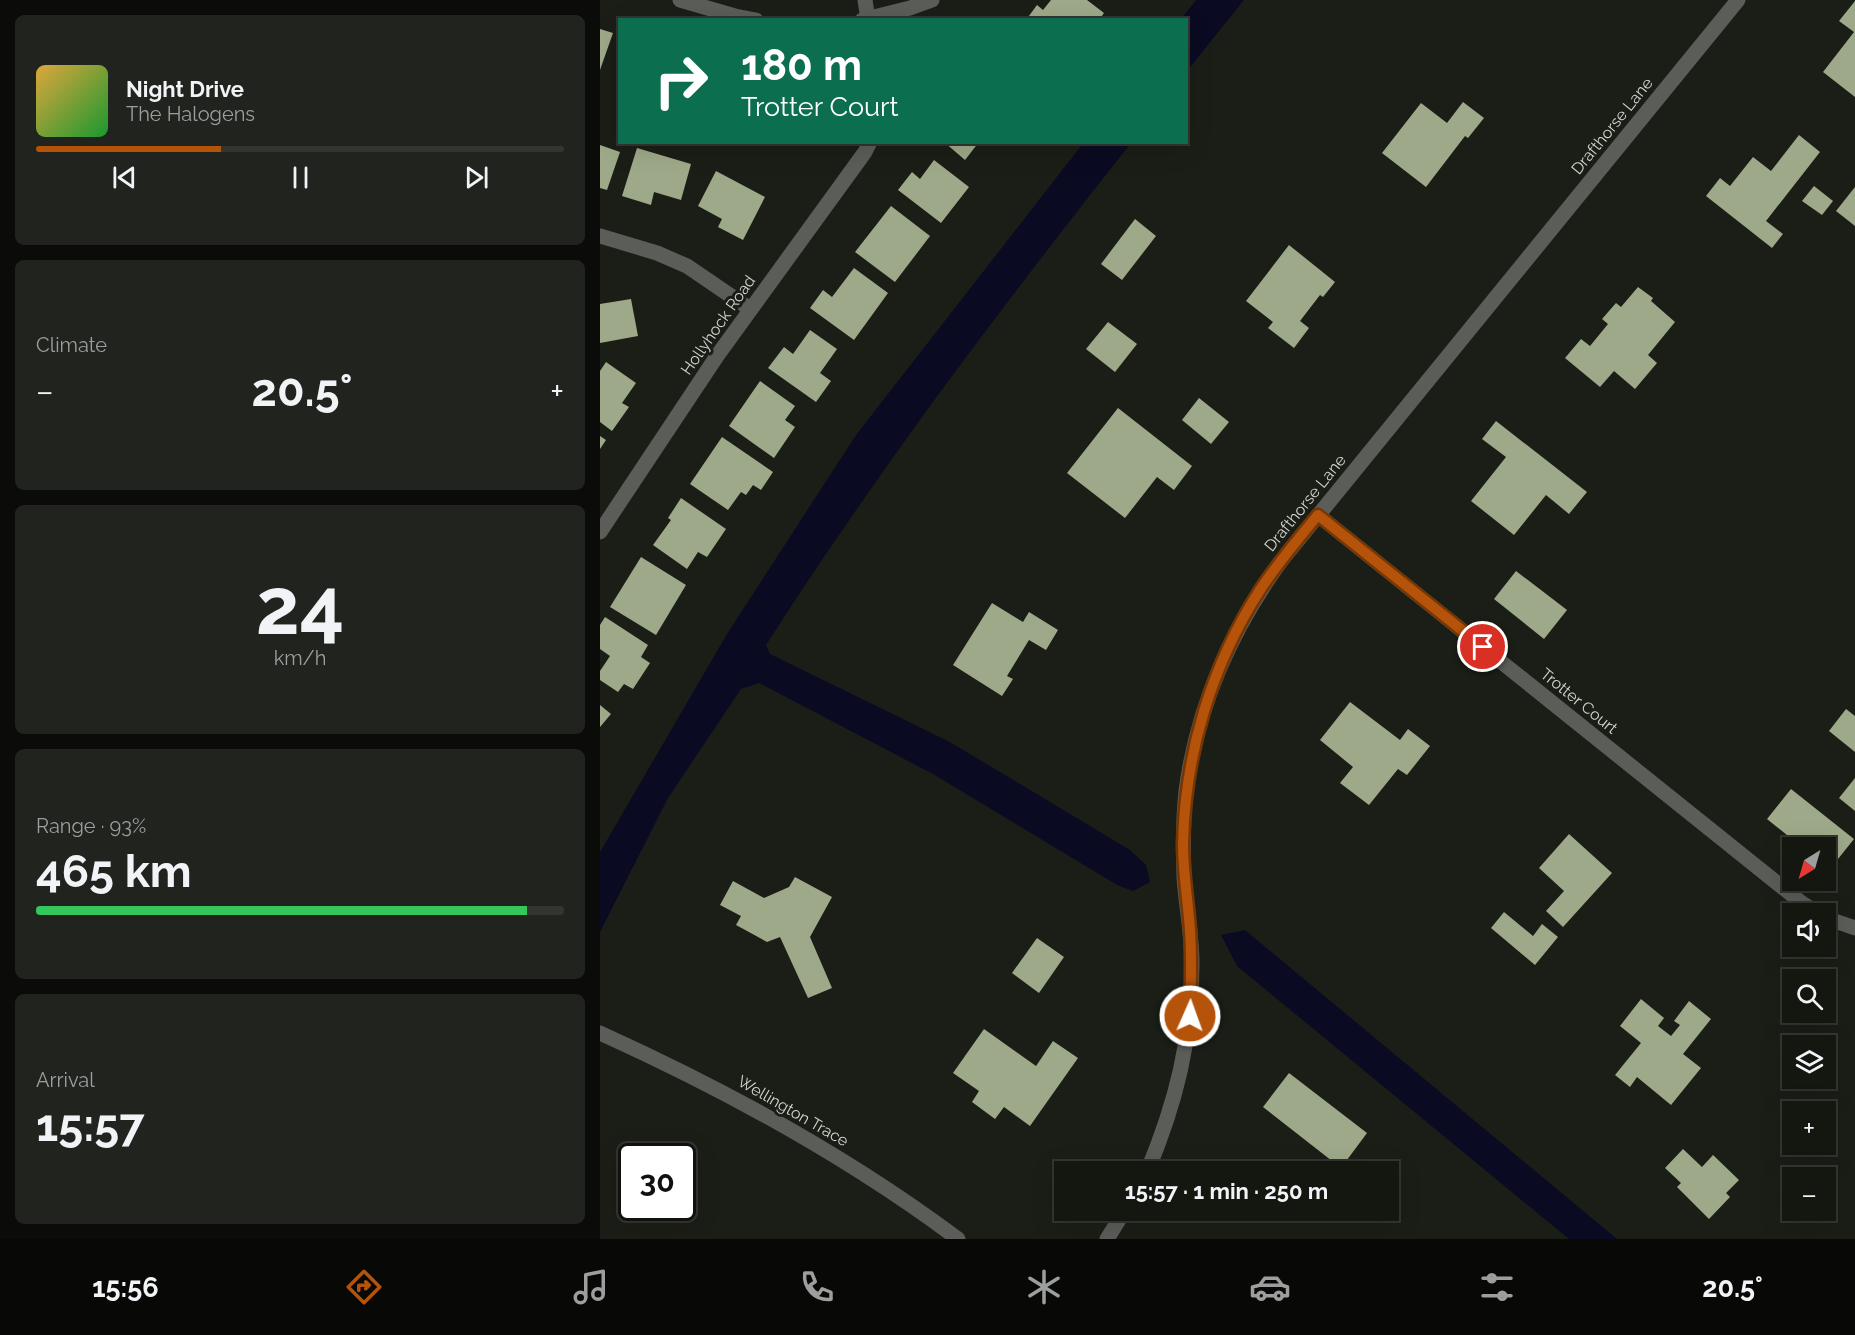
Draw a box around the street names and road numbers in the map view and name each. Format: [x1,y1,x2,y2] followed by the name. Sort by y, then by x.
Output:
[1567,74,1657,178] street label: Drafthorse Lane
[677,272,759,378] street label: Hollyhock Road
[1260,451,1350,555] street label: Drafthorse Lane
[1537,664,1622,738] street label: Trotter Court
[734,1072,852,1150] street label: Wellington Trace

